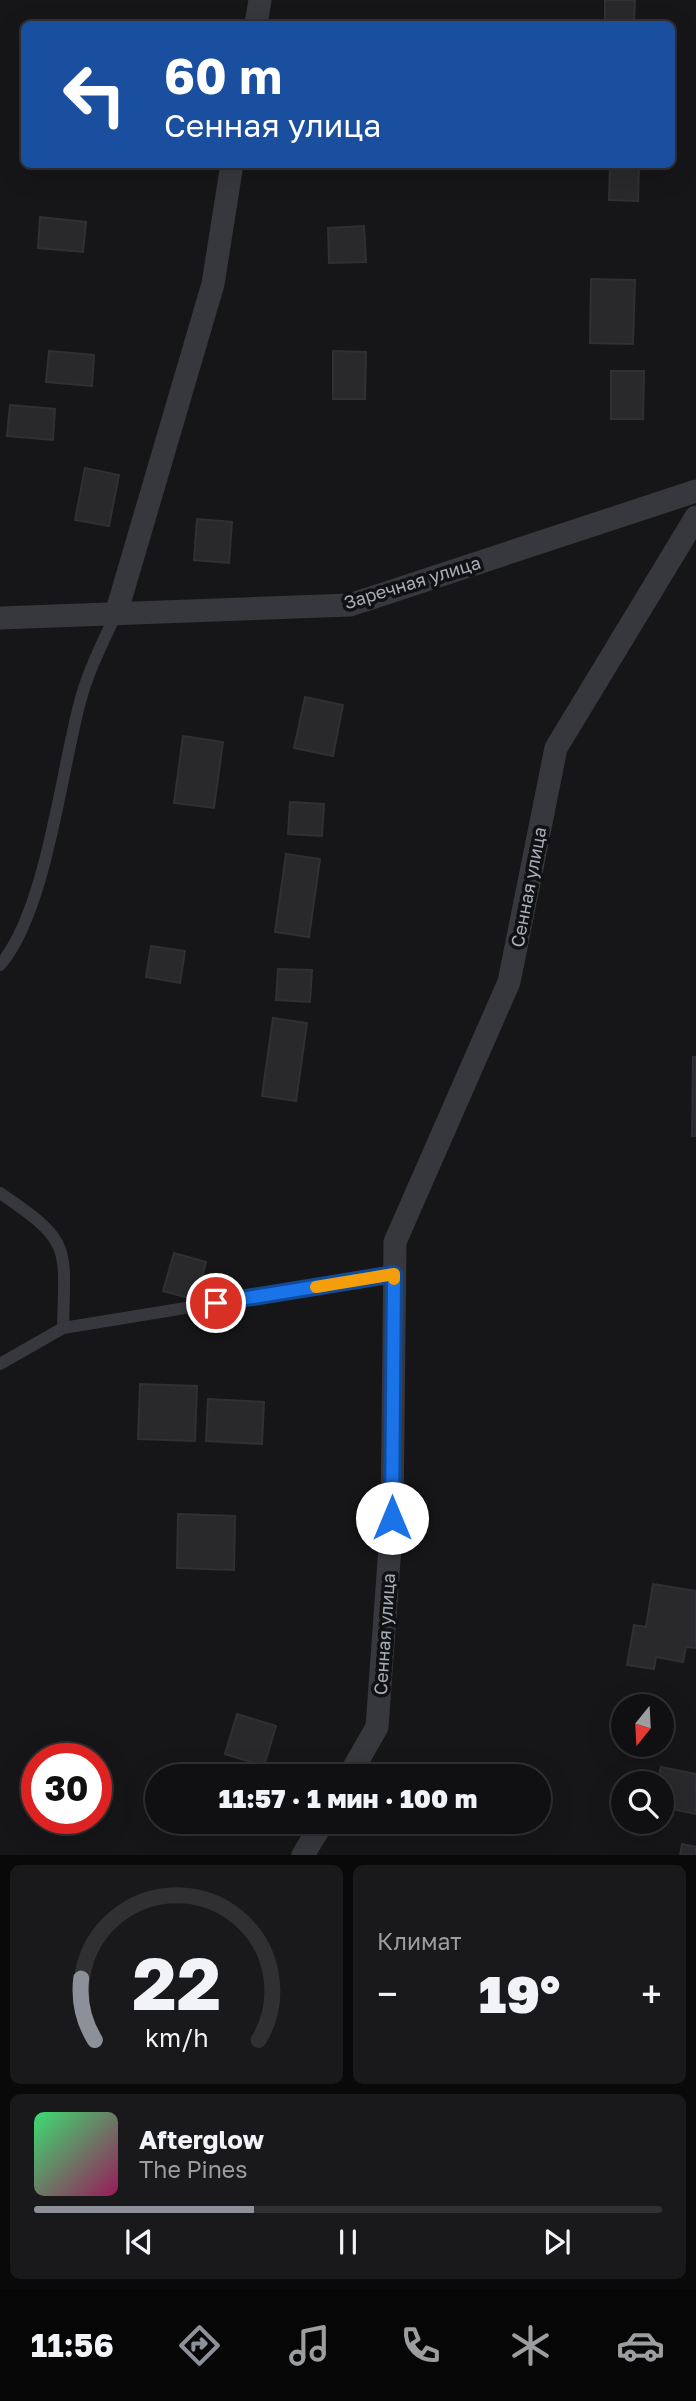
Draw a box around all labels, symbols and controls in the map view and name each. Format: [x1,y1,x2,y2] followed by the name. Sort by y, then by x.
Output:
[164,46,282,105] text: 60 m
[49,49,140,140] icon: left
[164,106,381,144] text: Сенная улица
[341,551,483,613] street label: Заречная улица
[506,825,550,949] street label: Сенная улица
[186,1273,246,1333] pin
[197,1284,235,1322] icon: arrive
[355,1481,429,1555] position arrow
[369,1572,399,1696] street label: Сенная улица
[611,1694,674,1757] north arrow
[611,1694,674,1834] map controls
[21,1743,112,1834] speed limit sign: 30
[611,1771,674,1834] button: search
[219,1783,477,1814] text: 11:57 · 1 мин · 100 m
[377,1927,462,1955] text: Климат
[132,1940,221,2027] text: 22
[479,1962,560,2024] text: 19°
[377,1971,398,2016] text: −
[641,1971,662,2016] text: +
[145,2022,208,2053] text: km/h
[139,2124,264,2155] text: Afterglow
[139,2155,247,2183] text: The Pines
[120,2223,158,2261] icon: previous
[329,2223,367,2261] icon: pause
[538,2223,576,2261] icon: next
[175,2321,224,2370] icon: directions
[285,2321,334,2370] icon: music
[396,2321,445,2370] icon: phone
[506,2321,555,2370] icon: climate
[616,2321,665,2370] icon: car
[31,2326,114,2364] text: 11:56

